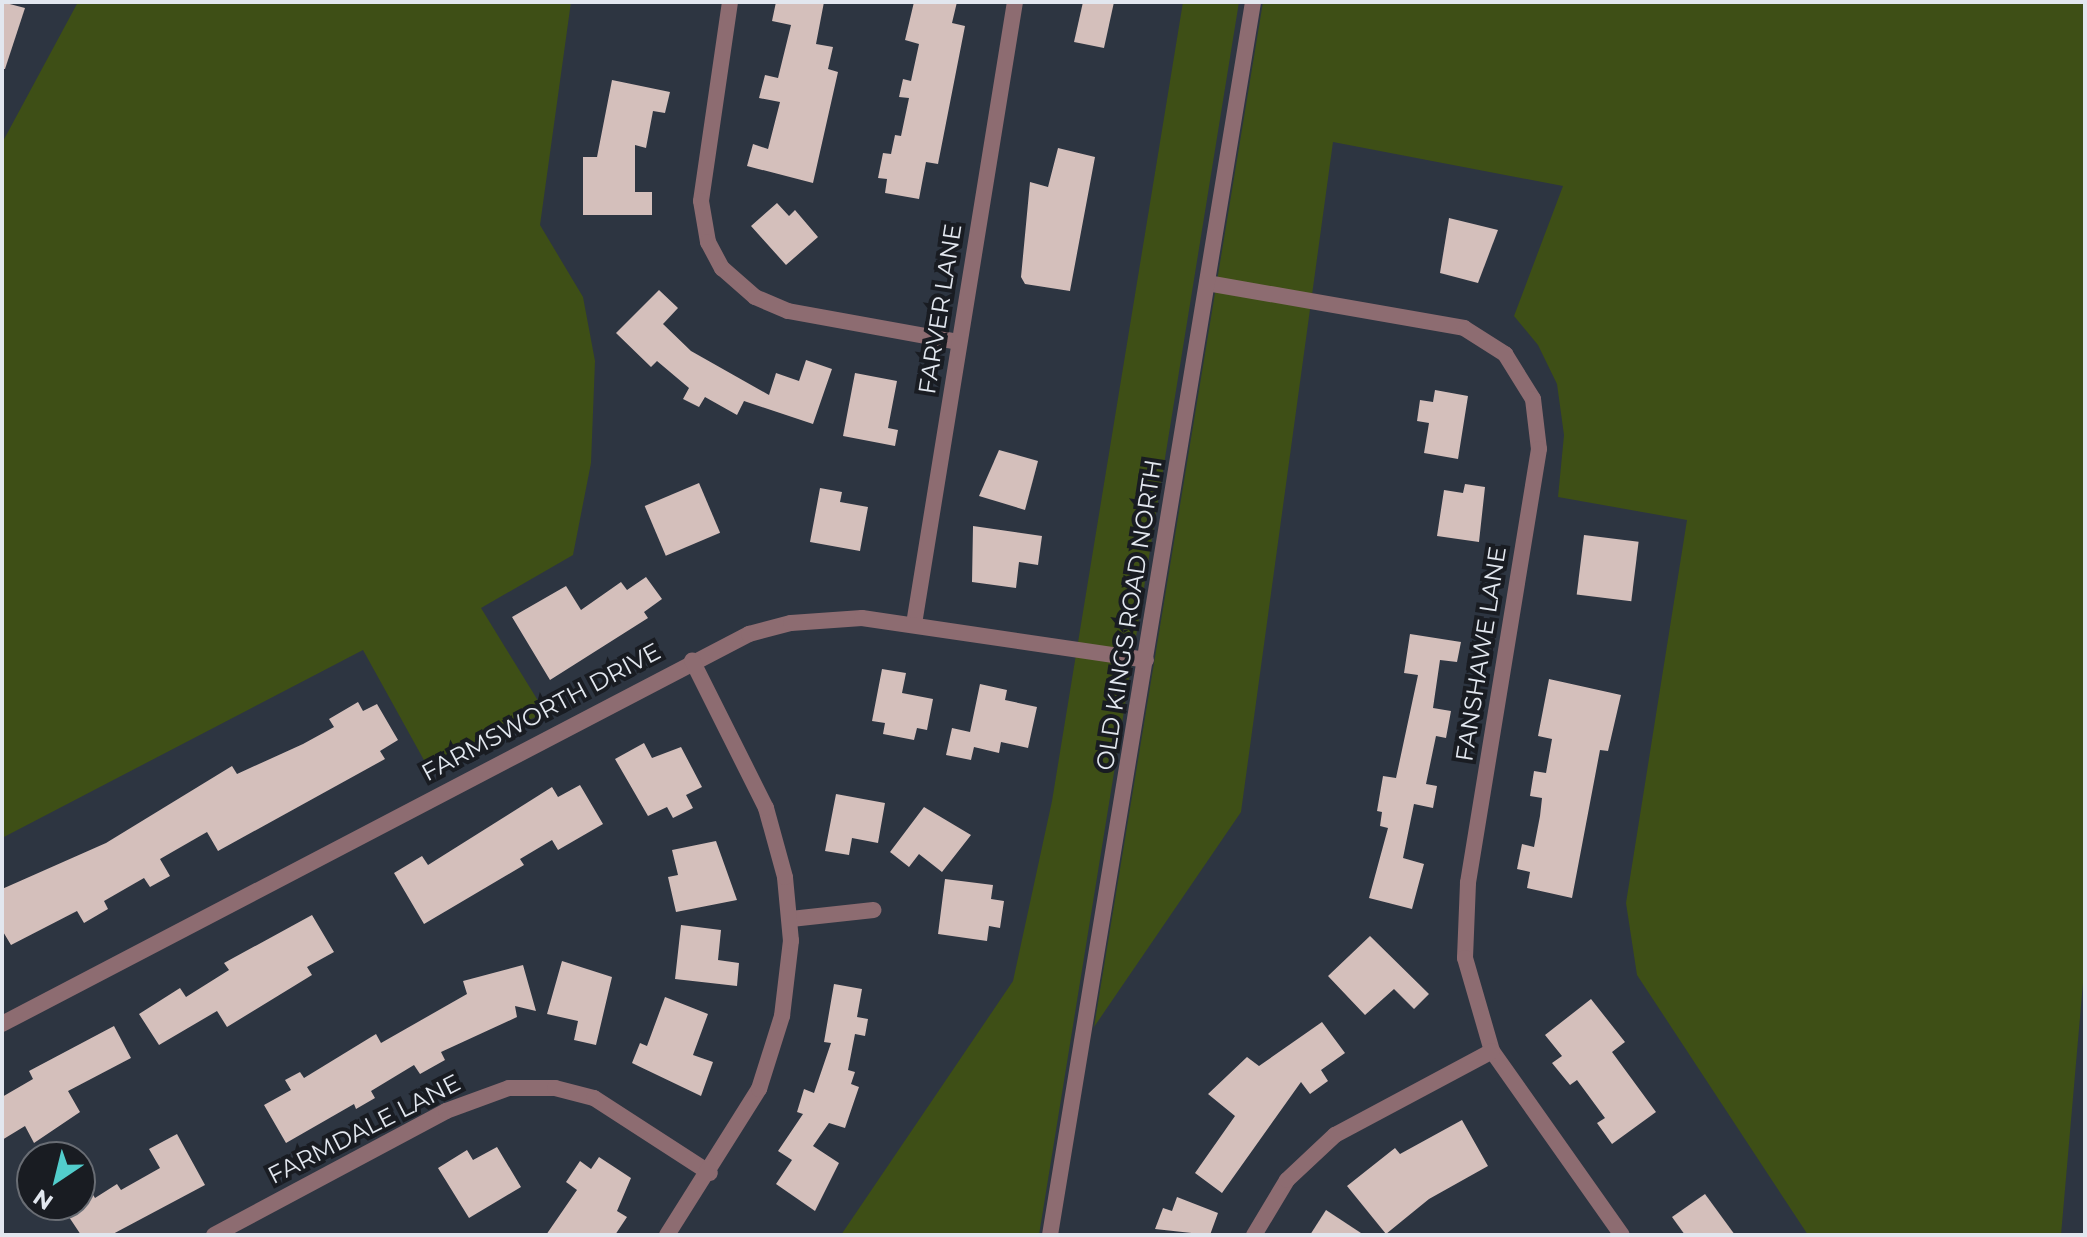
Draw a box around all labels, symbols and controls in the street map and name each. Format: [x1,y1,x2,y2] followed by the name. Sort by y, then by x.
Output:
[912,222,968,396] street label: FARVER LANE
[1090,457,1168,773] street label: OLD KINGS ROAD NORTH
[1450,544,1512,764] street label: FANSHAWE LANE
[417,637,665,787] street label: FARMSWORTH DRIVE
[263,1068,465,1190] street label: FARMDALE LANE
[16,1141,96,1221] north arrow
[28,1183,58,1216] text: N

